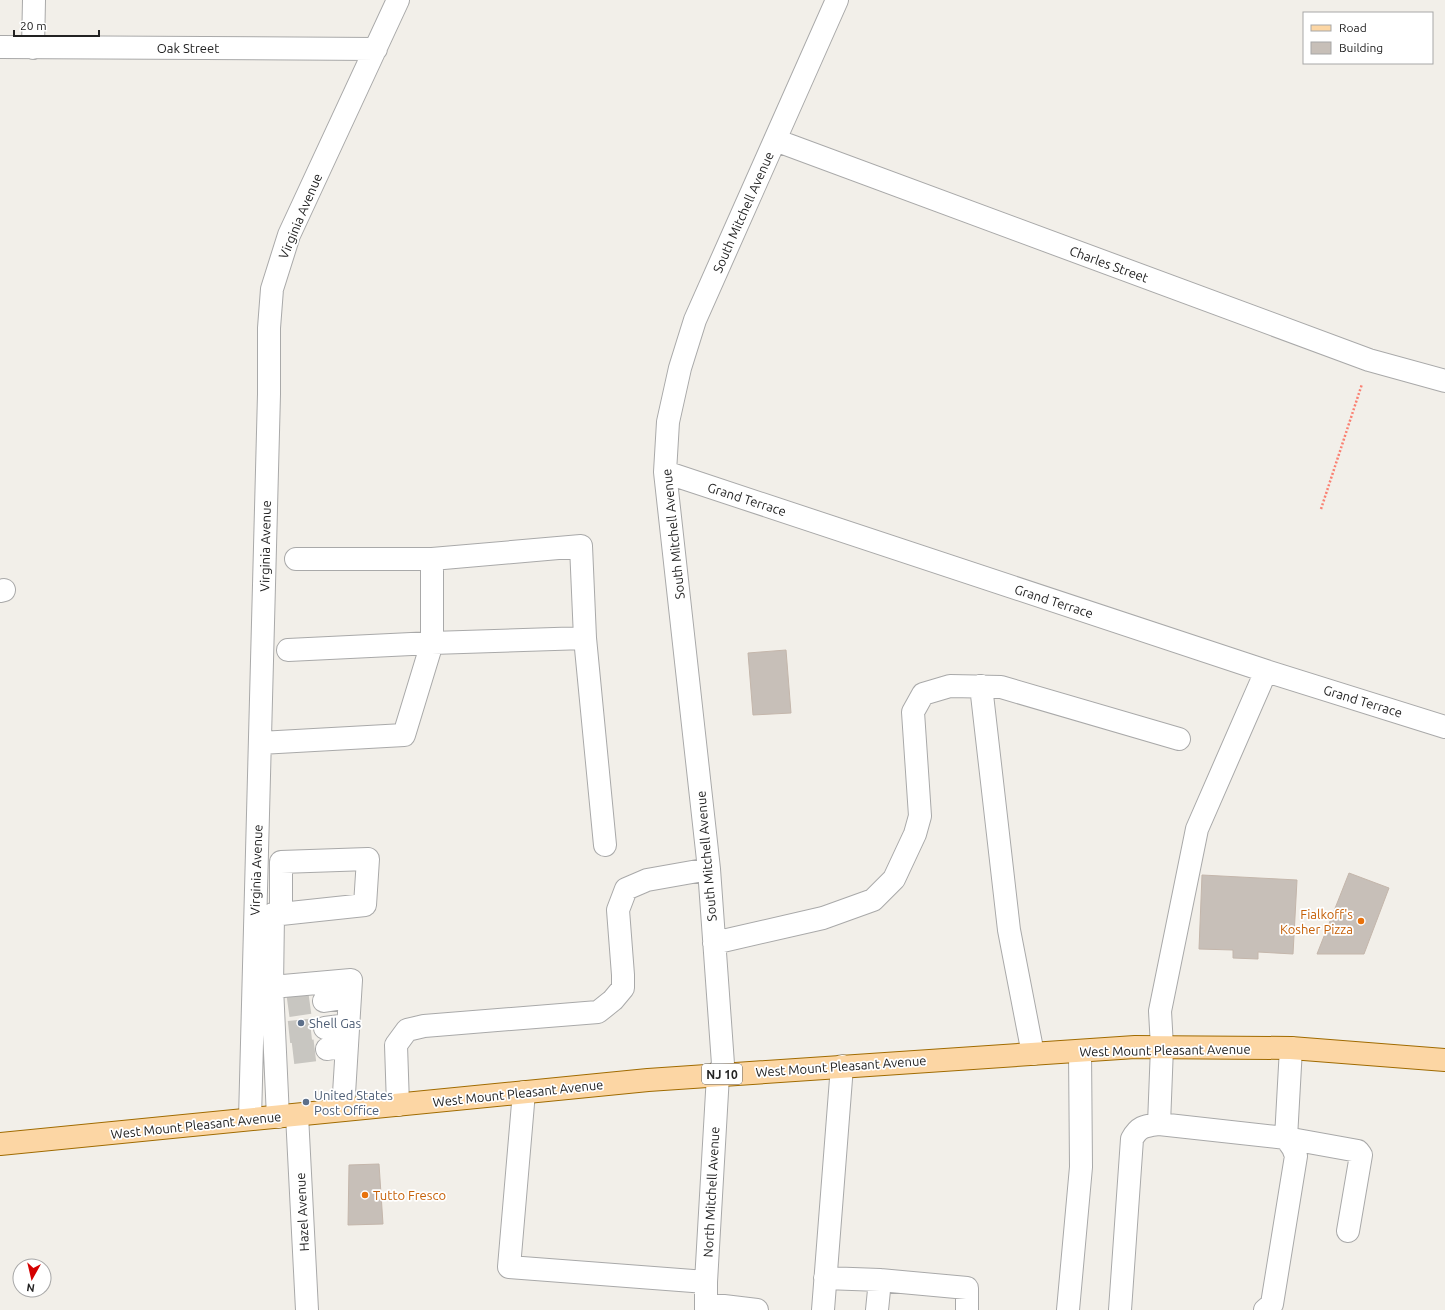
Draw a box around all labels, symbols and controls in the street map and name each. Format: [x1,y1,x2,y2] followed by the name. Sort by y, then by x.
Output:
[14,12,99,38] scale bar
[1303,12,1433,64] legend
[20,19,47,32] text: 20 m
[1339,21,1367,34] text: Road
[157,41,219,55] street label: Oak Street
[1339,41,1383,54] text: Building
[710,149,776,275] street label: South Mitchell Avenue
[276,171,324,261] street label: Virginia Avenue
[1068,243,1150,285] street label: Charles Street
[659,468,687,600] street label: South Mitchell Avenue
[706,480,788,518] street label: Grand Terrace
[257,500,273,592] street label: Virginia Avenue
[1013,582,1095,620] street label: Grand Terrace
[1322,682,1404,720] street label: Grand Terrace
[693,790,719,922] street label: South Mitchell Avenue
[247,824,265,916] street label: Virginia Avenue
[1280,907,1353,936] place label: Fialkoff's Kosher Pizza
[1356,916,1366,926] marker: Fialkoff's Kosher Pizza
[309,1016,362,1030] place label: Shell Gas
[296,1018,306,1028] marker: Shell Gas
[1079,1042,1251,1058] street label: West Mount Pleasant Avenue
[755,1053,927,1079] street label: West Mount Pleasant Avenue
[702,1064,742,1084] road number: NJ 10
[432,1077,604,1109] street label: West Mount Pleasant Avenue
[314,1088,393,1117] place label: United States Post Office
[301,1097,311,1107] marker: United States Post Office
[110,1109,282,1141] street label: West Mount Pleasant Avenue
[701,1126,721,1258] street label: North Mitchell Avenue
[293,1172,311,1252] street label: Hazel Avenue
[373,1188,446,1202] place label: Tutto Fresco
[360,1190,370,1200] marker: Tutto Fresco
[12,1258,52,1298] north arrow
[26,1281,36,1294] text: N

